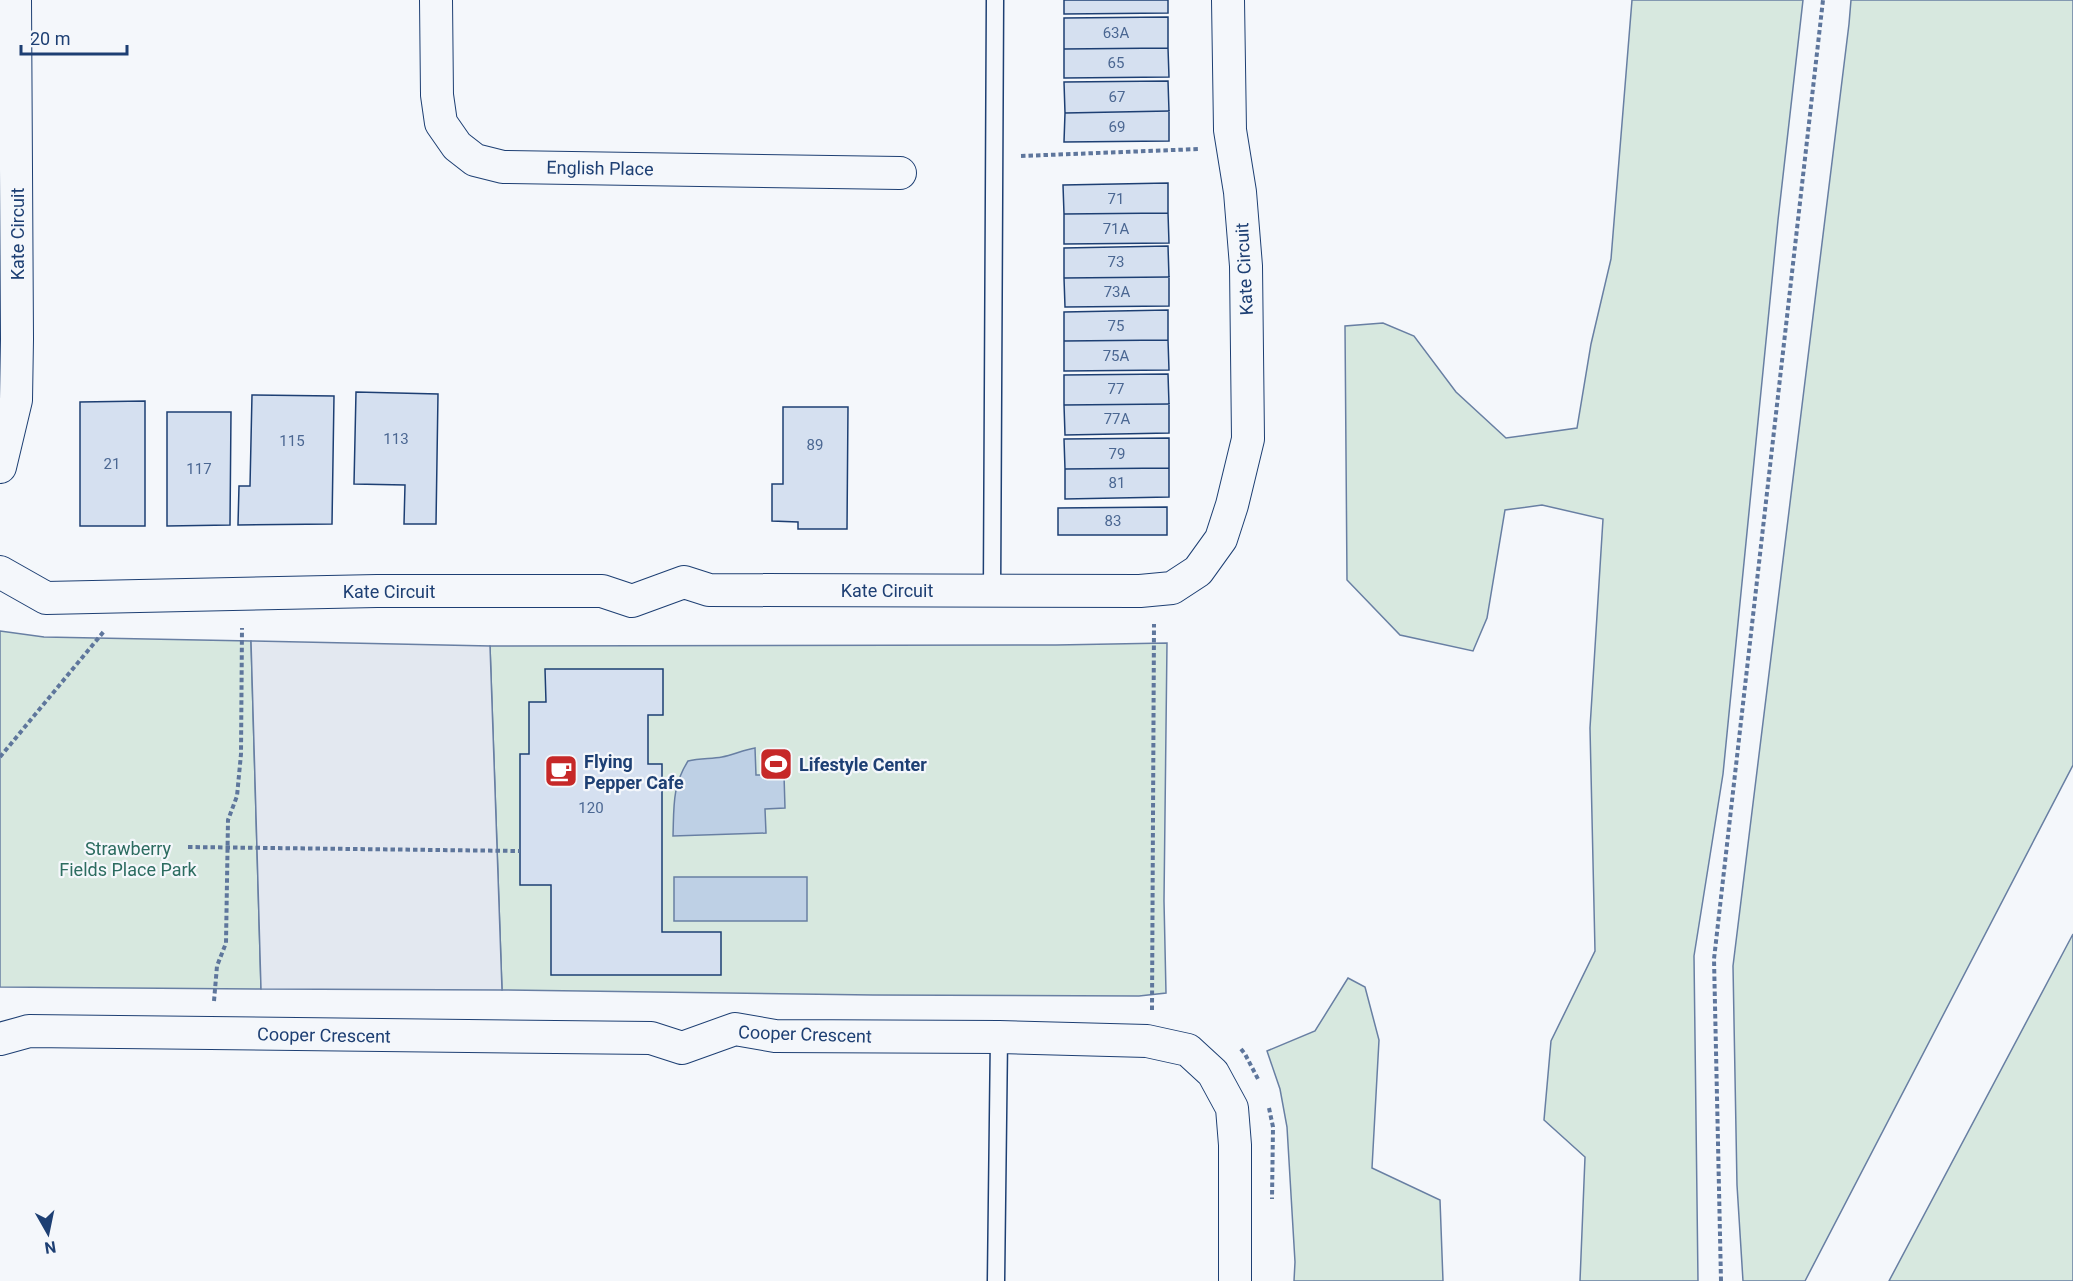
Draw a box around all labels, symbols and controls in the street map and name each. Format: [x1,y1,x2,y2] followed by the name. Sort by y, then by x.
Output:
[21,18,128,56] scale bar
[1103,24,1130,42] house number: 63A
[30,28,70,49] text: 20 m
[1108,54,1124,72] house number: 65
[1109,88,1125,106] house number: 67
[1109,118,1125,136] house number: 69
[546,157,654,179] street label: English Place
[7,188,28,280] street label: Kate Circuit
[1108,190,1124,208] house number: 71
[1103,220,1130,238] house number: 71A
[1231,222,1257,316] street label: Kate Circuit
[1108,253,1124,271] house number: 73
[1104,283,1131,301] house number: 73A
[1108,317,1124,335] house number: 75
[1103,347,1130,365] house number: 75A
[1108,380,1124,398] house number: 77
[1104,410,1131,428] house number: 77A
[383,430,409,448] house number: 113
[279,432,305,450] house number: 115
[807,436,823,454] house number: 89
[1109,445,1125,463] house number: 79
[104,455,120,473] house number: 21
[186,460,212,478] house number: 117
[1109,474,1125,492] house number: 81
[1105,512,1121,530] house number: 83
[841,580,933,601] street label: Kate Circuit
[343,581,435,602] street label: Kate Circuit
[758,746,794,782] sports icon: Lifestyle Center
[584,751,684,793] place label: Flying Pepper Cafe
[543,753,579,789] cafe icon: Flying Pepper Cafe
[799,754,927,775] place label: Lifestyle Center
[578,799,604,817] house number: 120
[59,838,198,880] park label: Strawberry Fields Place Park
[738,1021,872,1047] street label: Cooper Crescent
[257,1023,391,1047] street label: Cooper Crescent
[18,1203,78,1263] north arrow
[43,1237,57,1258] text: N

